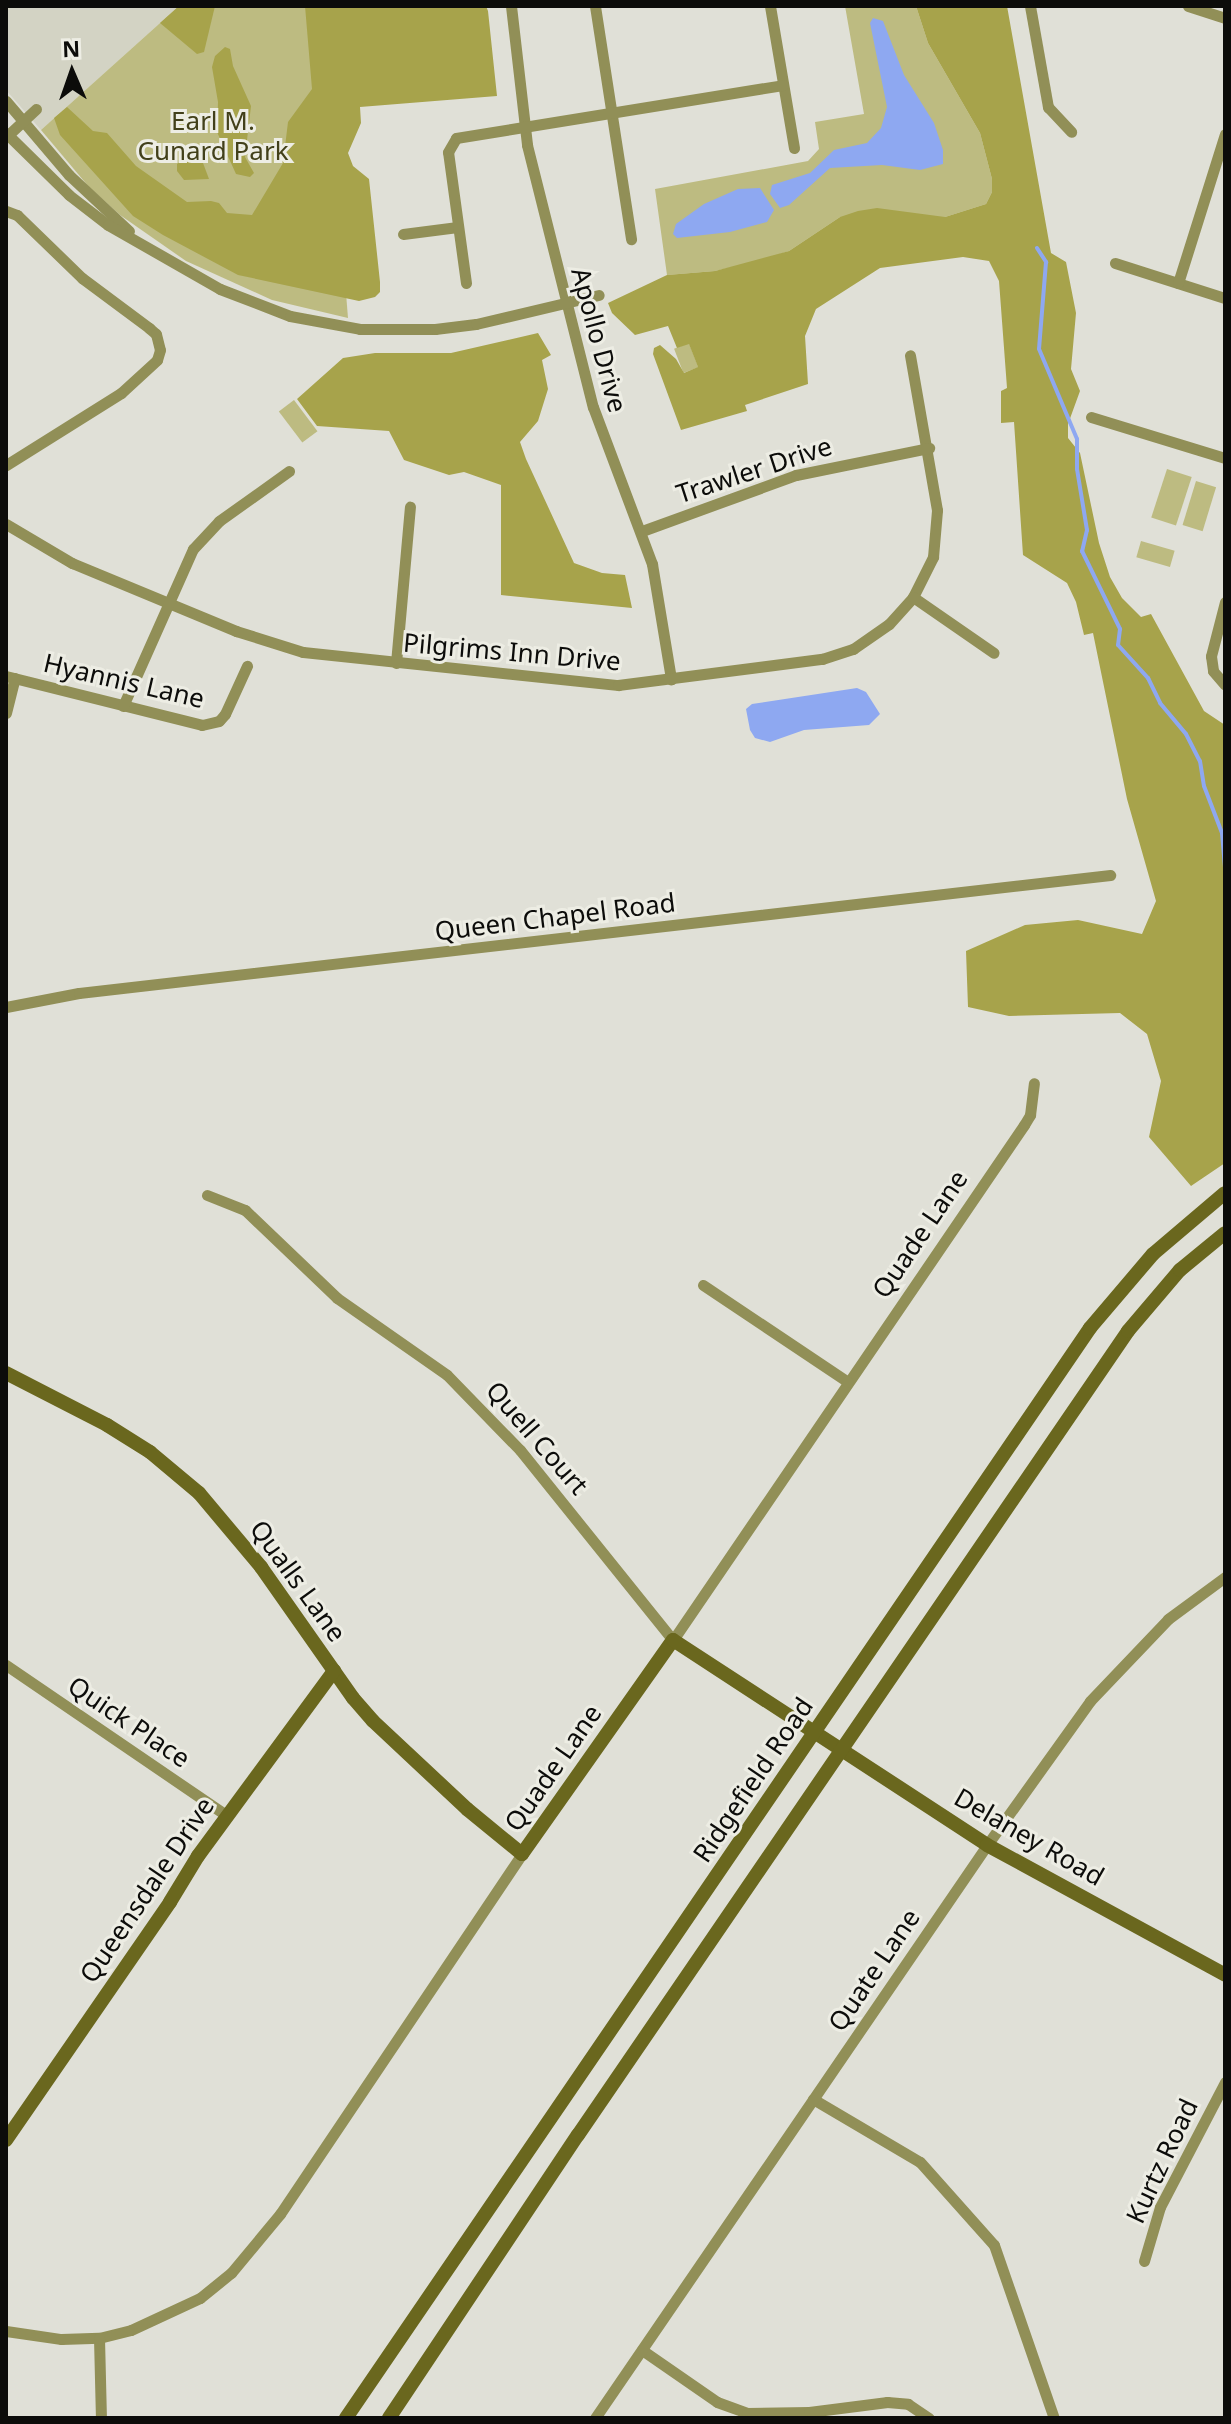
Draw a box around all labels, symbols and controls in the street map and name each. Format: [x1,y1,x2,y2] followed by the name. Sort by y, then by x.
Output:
[32,32,112,112] north arrow
[62,33,81,63] text: N
[137,105,289,166] park label: Earl M. Cunard Park
[565,264,633,416] street label: Apollo Drive
[672,430,836,510] street label: Trawler Drive
[402,627,622,677] street label: Pilgrims Inn Drive
[41,647,207,715] street label: Hyannis Lane
[433,887,677,947] street label: Queen Chapel Road
[866,1164,974,1304] street label: Quade Lane
[479,1375,595,1501] street label: Quell Court
[243,1514,353,1648] street label: Qualls Lane
[62,1670,196,1774] street label: Quick Place
[686,1692,820,1868] street label: Ridgefield Road
[498,1699,608,1837] street label: Quade Lane
[949,1782,1109,1892] street label: Delaney Road
[73,1791,221,1989] street label: Queensdale Drive
[822,1903,926,2037] street label: Quate Lane
[1120,2094,1204,2228] street label: Kurtz Road

